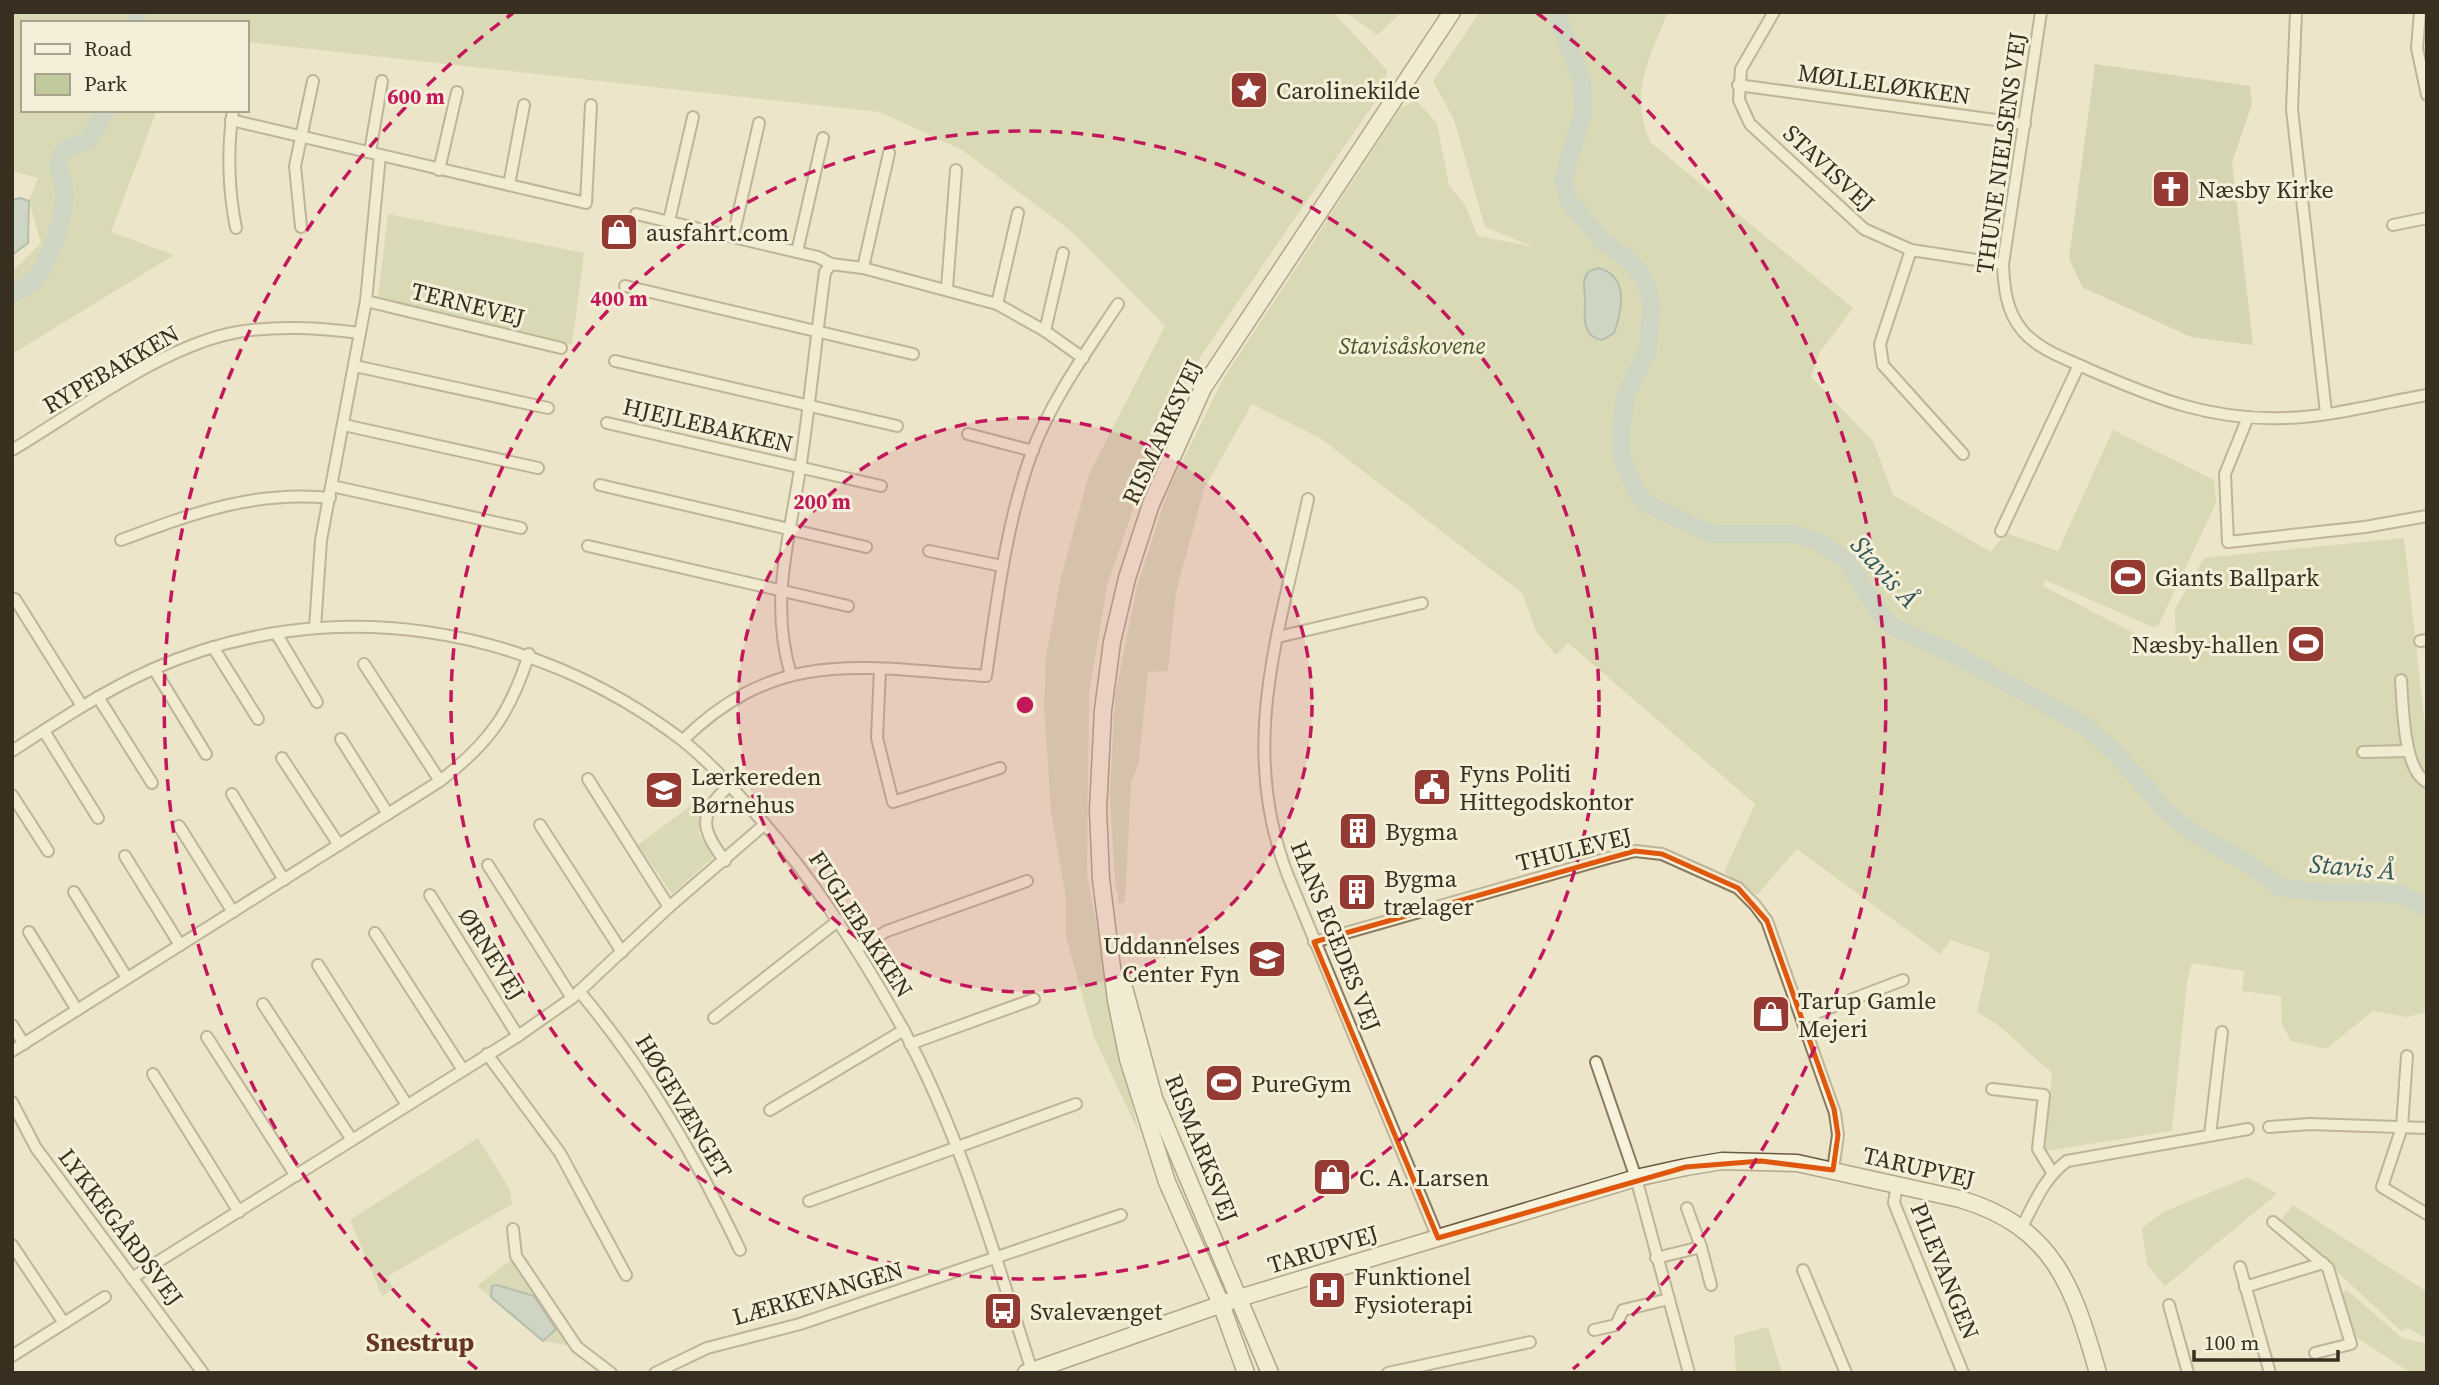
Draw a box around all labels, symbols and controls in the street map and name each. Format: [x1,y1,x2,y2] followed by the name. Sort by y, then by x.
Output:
[21,21,248,112] legend
[1968,30,2034,276] street label: THUNE NIELSENS VEJ
[84,34,132,63] text: Road
[1796,56,1972,112] street label: MØLLELØKKEN
[84,69,128,98] text: Park
[1228,69,1270,111] place icon: Carolinekilde
[1276,74,1420,107] place label: Carolinekilde
[387,82,445,111] text: 600 m
[1776,117,1882,219] street label: STAVISVEJ
[2150,168,2192,210] church icon: Næsby Kirke
[2198,173,2334,206] place label: Næsby Kirke
[598,211,640,253] shop icon: ausfahrt.com
[646,216,789,249] place label: ausfahrt.com
[408,274,528,334] street label: TERNEVEJ
[590,284,648,313] text: 400 m
[37,317,185,421] street label: RYPEBAKKEN
[1339,329,1486,362] park label: Stavisåskovene
[1114,354,1210,510] street label: RISMARKSVEJ
[620,389,796,461] street label: HJEJLEBAKKEN
[793,487,851,516] text: 200 m
[1842,528,1928,616] water label: Stavis Å
[2107,556,2149,598] sports icon: Giants Ballpark
[2155,561,2320,594] place label: Giants Ballpark
[2285,623,2327,665] sports icon: Næsby-hallen
[2132,628,2279,661] place label: Næsby-hallen
[1013,693,1037,717] centre of rings
[1459,757,1634,818] place label: Fyns Politi Hittegodskontor
[691,760,822,821] place label: Lærkereden Børnehus
[1411,766,1453,808] public building icon: Fyns Politi Hittegodskontor
[643,769,685,811] school or university icon: Lærkereden Børnehus
[1337,810,1379,852] building icon: Bygma
[1385,815,1459,848] place label: Bygma
[1513,819,1635,879] street label: THULEVEJ
[1283,836,1389,1036] street label: HANS EGEDES VEJ
[801,844,921,1004] street label: FUGLEBAKKEN
[2308,845,2398,889] water label: Stavis Å
[1384,862,1474,923] place label: Bygma trælager
[1336,871,1378,913] building icon: Bygma trælager
[451,902,533,1007] street label: ØRNEVEJ
[1103,929,1240,990] place label: Uddannelses Center Fyn
[1246,938,1288,980] school or university icon: Uddannelses Center Fyn
[1798,984,1937,1045] place label: Tarup Gamle Mejeri
[1750,993,1792,1035] shop icon: Tarup Gamle Mejeri
[628,1028,740,1185] street label: HØGEVÆNGET
[1203,1062,1245,1104] sports icon: PureGym
[1251,1067,1352,1100] place label: PureGym
[1157,1069,1247,1227] street label: RISMARKSVEJ
[1860,1138,1978,1196] street label: TARUPVEJ
[51,1142,191,1312] street label: LYKKEGÅRDSVEJ
[1311,1156,1353,1198] shop icon: C. A. Larsen
[1359,1161,1489,1194] place label: C. A. Larsen
[1903,1198,1987,1344] street label: PILEVANGEN
[1264,1217,1382,1281] street label: TARUPVEJ
[729,1253,907,1333] street label: LÆRKEVANGEN
[1354,1260,1473,1321] place label: Funktionel Fysioterapi
[1306,1269,1348,1311] hospital icon: Funktionel Fysioterapi
[982,1290,1024,1332] bus stop icon: Svalevænget
[1030,1295,1162,1328] place label: Svalevænget
[2194,1318,2338,1362] scale bar
[366,1324,474,1360] district label: Snestrup
[2204,1328,2259,1357] text: 100 m

